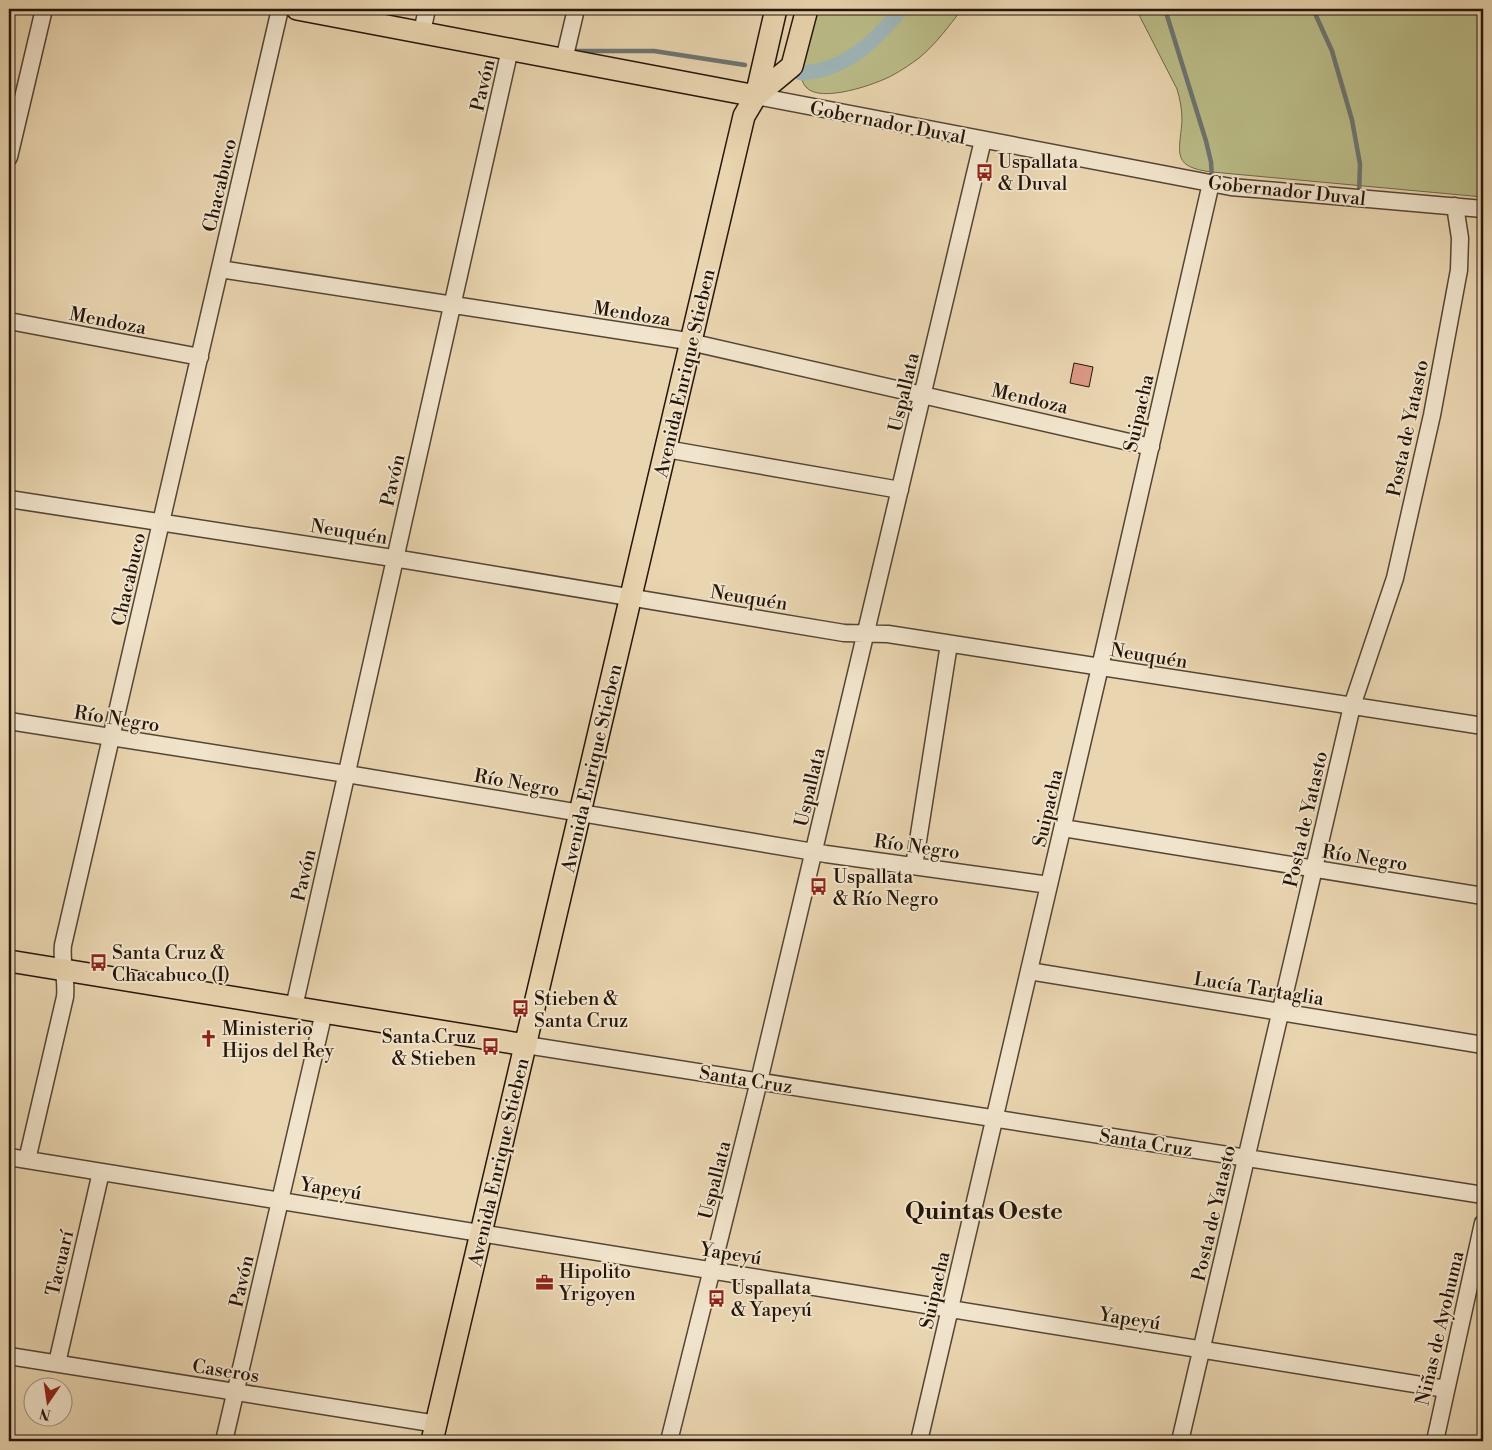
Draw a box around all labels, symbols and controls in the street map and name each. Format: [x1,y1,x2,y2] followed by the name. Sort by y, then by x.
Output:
[465,57,501,113] street label: Pavón
[808,96,968,150] street label: Gobernador Duval
[198,136,242,234] street label: Chacabuco
[998,150,1079,196] place label: Uspallata & Duval
[974,162,994,182] bus stop icon: Uspallata & Duval
[1207,171,1367,211] street label: Gobernador Duval
[649,267,721,481] street label: Avenida Enrique Stieben
[591,296,673,332] street label: Mendoza
[67,302,149,340] street label: Mendoza
[883,350,925,434] street label: Uspallata
[1382,358,1434,499] street label: Posta de Yatasto
[1118,372,1160,454] street label: Suipacha
[989,379,1071,420] street label: Mendoza
[375,452,411,508] street label: Pavón
[309,514,389,550] street label: Neuquén
[107,530,151,628] street label: Chacabuco
[709,580,789,616] street label: Neuquén
[1109,638,1189,674] street label: Neuquén
[556,662,628,876] street label: Avenida Enrique Stieben
[72,700,161,738] street label: Río Negro
[789,745,831,829] street label: Uspallata
[1279,749,1333,890] street label: Posta de Yatasto
[472,764,561,802] street label: Río Negro
[1027,767,1069,849] street label: Suipacha
[872,829,961,865] street label: Río Negro
[1320,839,1409,877] street label: Río Negro
[286,847,322,903] street label: Pavón
[833,865,939,911] place label: Uspallata & Río Negro
[809,877,829,897] bus stop icon: Uspallata & Río Negro
[112,941,230,987] place label: Santa Cruz & Chacabuco (I)
[88,953,108,973] bus stop icon: Santa Cruz & Chacabuco (I)
[1192,967,1326,1011] street label: Lucía Tartaglia
[534,987,628,1033] place label: Stieben & Santa Cruz
[510,999,530,1019] bus stop icon: Stieben & Santa Cruz
[222,1017,335,1063] place label: Ministerio Hijos del Rey
[382,1025,476,1071] place label: Santa Cruz & Stieben
[198,1029,218,1049] church icon: Ministerio Hijos del Rey
[480,1037,500,1057] bus stop icon: Santa Cruz & Stieben
[463,1056,535,1270] street label: Avenida Enrique Stieben
[697,1061,794,1099] street label: Santa Cruz
[1097,1124,1194,1162] street label: Santa Cruz
[694,1138,736,1222] street label: Uspallata
[1187,1143,1241,1284] street label: Posta de Yatasto
[298,1172,363,1206] street label: Yapeyú
[905,1197,1063,1227] district label: Quintas Oeste
[41,1227,79,1298] street label: Tacuarí
[698,1237,763,1271] street label: Yapeyú
[1411,1248,1470,1408] street label: Niñas de Ayohuma
[914,1249,956,1331] street label: Suipacha
[224,1253,260,1309] street label: Pavón
[558,1260,636,1306] place label: Hipolito Yrigoyen
[535,1272,555,1292] office icon: Hipolito Yrigoyen
[731,1276,812,1322] place label: Uspallata & Yapeyú
[707,1288,727,1308] bus stop icon: Uspallata & Yapeyú
[1097,1302,1162,1336] street label: Yapeyú
[191,1354,261,1388] street label: Caseros
[22,1378,72,1428] north arrow
[38,1404,53,1424] text: N

